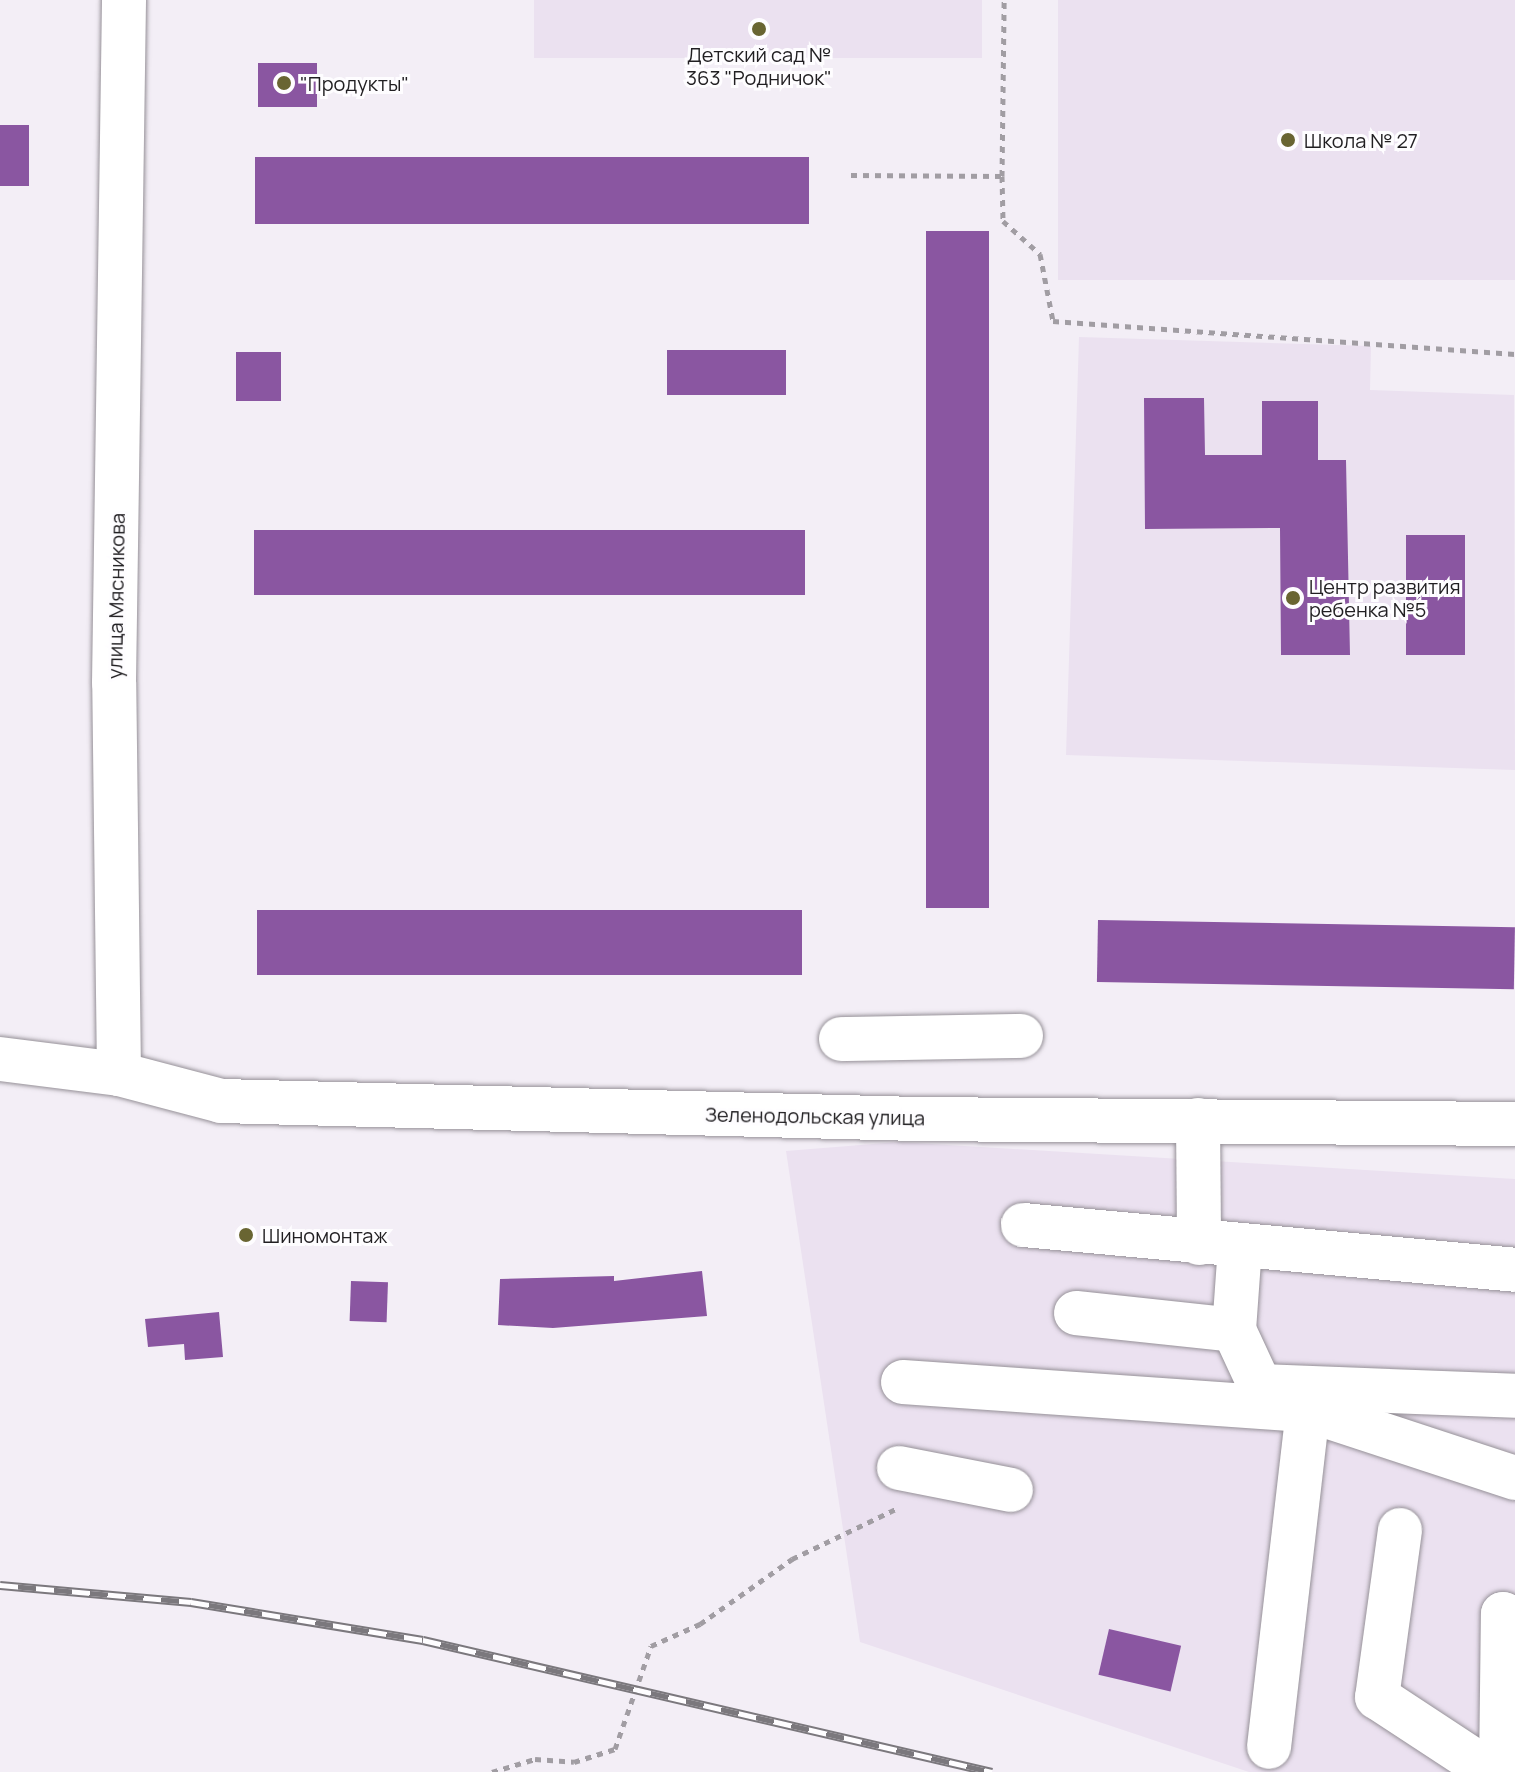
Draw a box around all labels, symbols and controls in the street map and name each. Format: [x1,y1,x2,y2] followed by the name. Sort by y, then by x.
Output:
[750,20,768,38] marker: Детский сад № 363 "Родничок"
[686,42,832,89] place label: Детский сад № 363 "Родничок"
[300,71,409,95] place label: "Продукты"
[275,74,293,92] marker: "Продукты"
[1304,128,1418,152] place label: Школа № 27
[1279,131,1297,149] marker: Школа № 27
[103,513,129,679] street label: улица Мясникова
[1309,574,1461,621] place label: Центр развития ребенка №5
[1284,589,1302,607] marker: Центр развития ребенка №5
[705,1102,925,1130] street label: Зеленодольская улица
[262,1223,387,1247] place label: Шиномонтаж
[237,1226,255,1244] marker: Шиномонтаж

